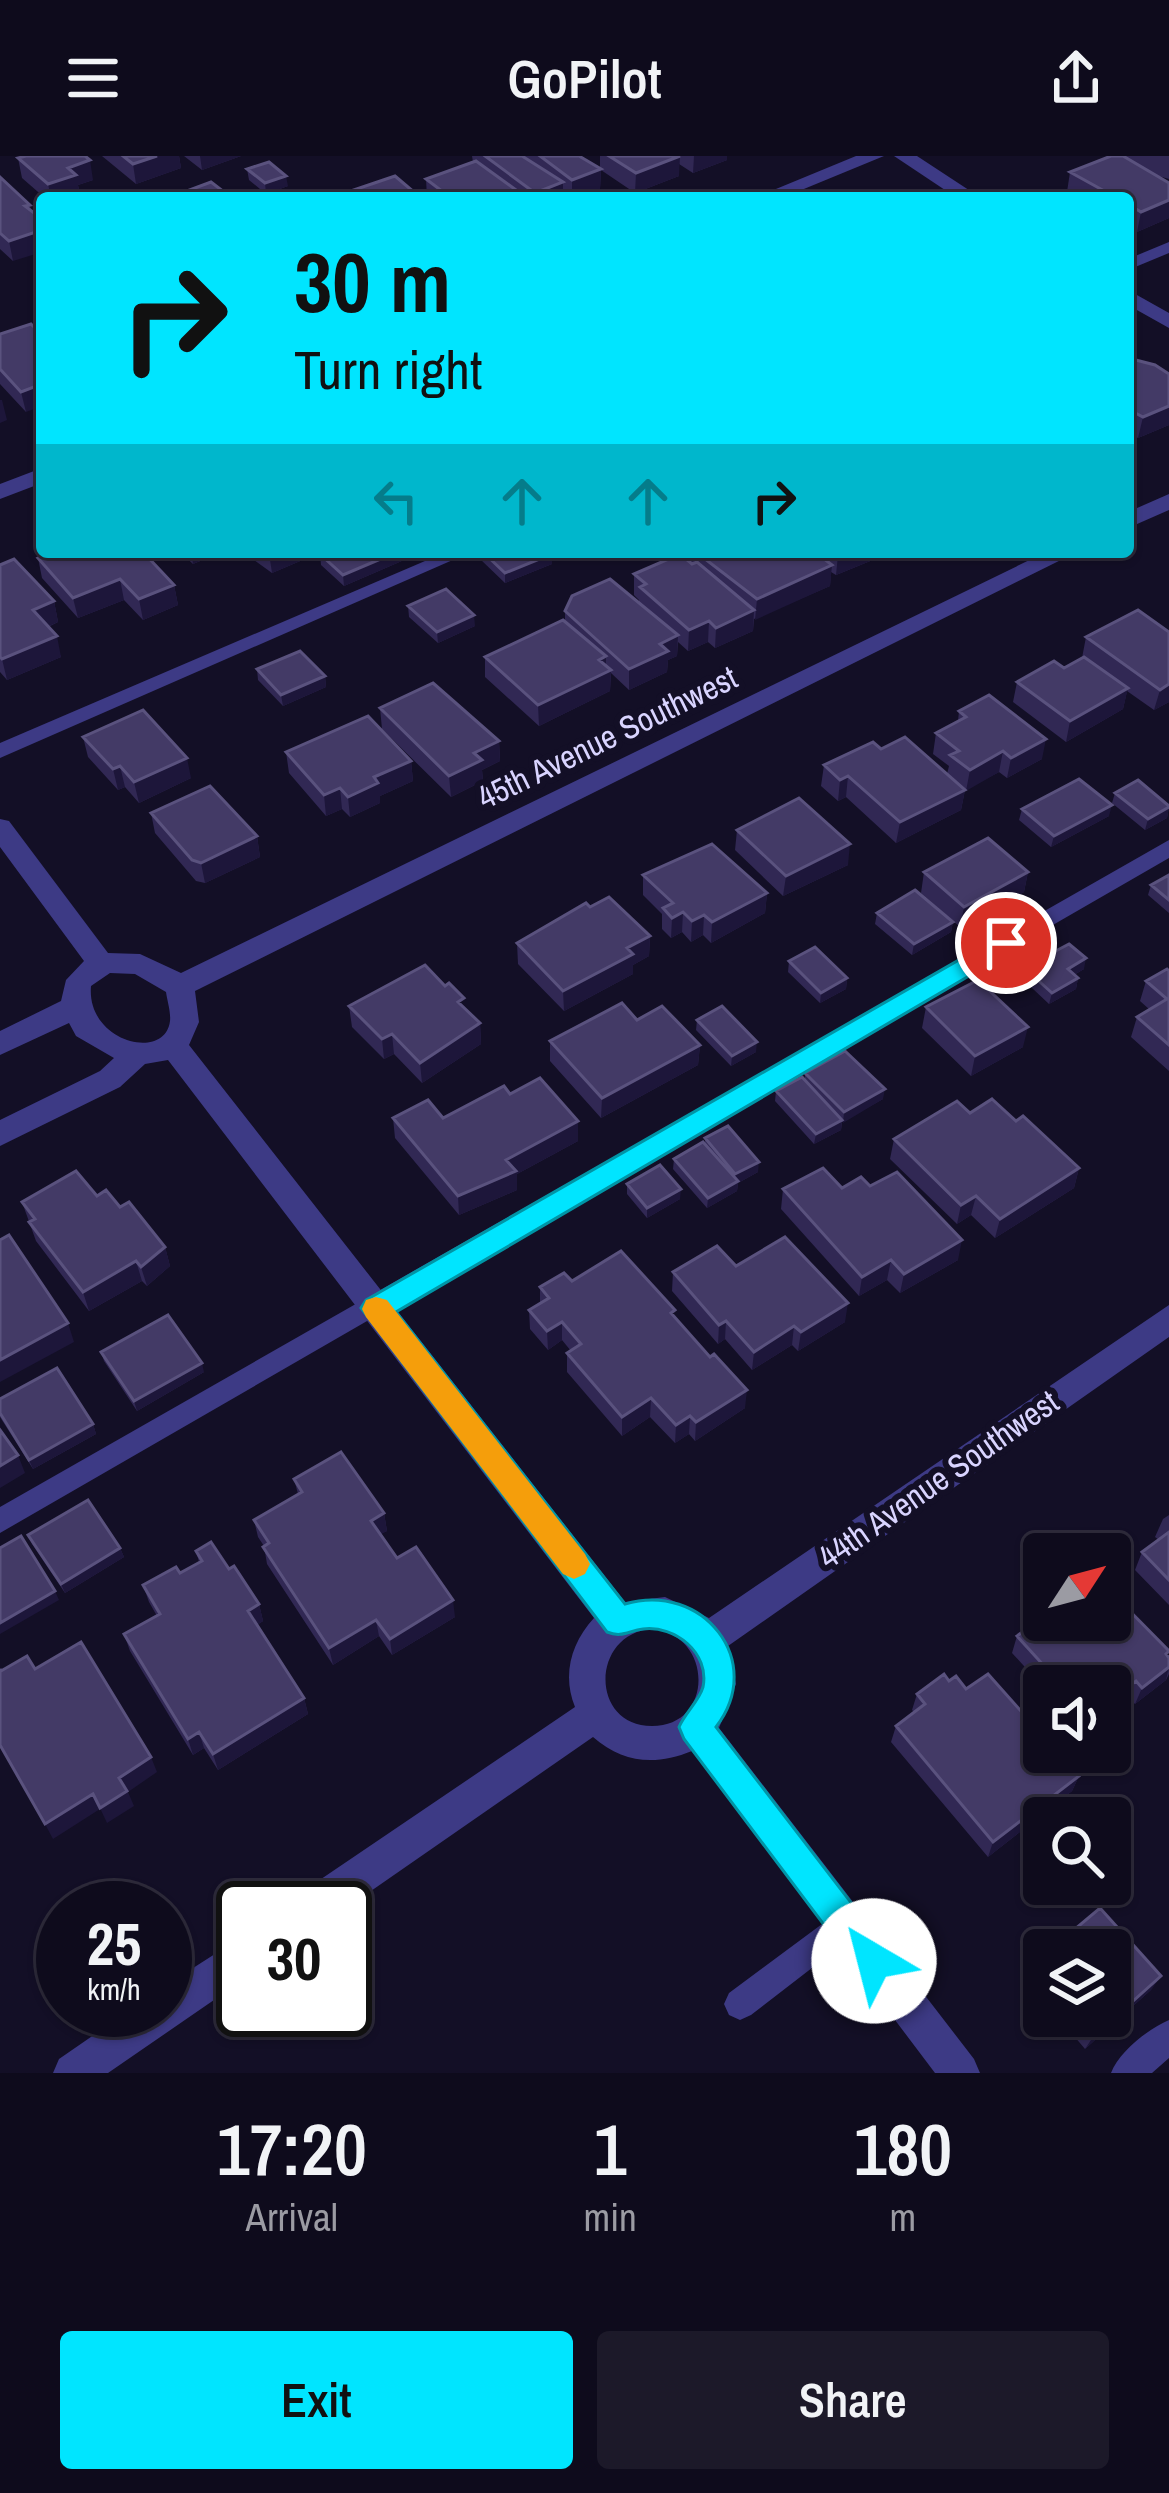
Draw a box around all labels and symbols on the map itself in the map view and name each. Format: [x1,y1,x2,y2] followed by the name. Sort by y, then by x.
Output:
[470,655,744,819] street label: 45th Avenue Southwest
[955,892,1057,994] pin
[809,1380,1067,1578] street label: 44th Avenue Southwest
[1023,1533,1131,1641] north arrow
[216,1881,372,2037] speed limit sign: 30
[811,1898,937,2024] position arrow

